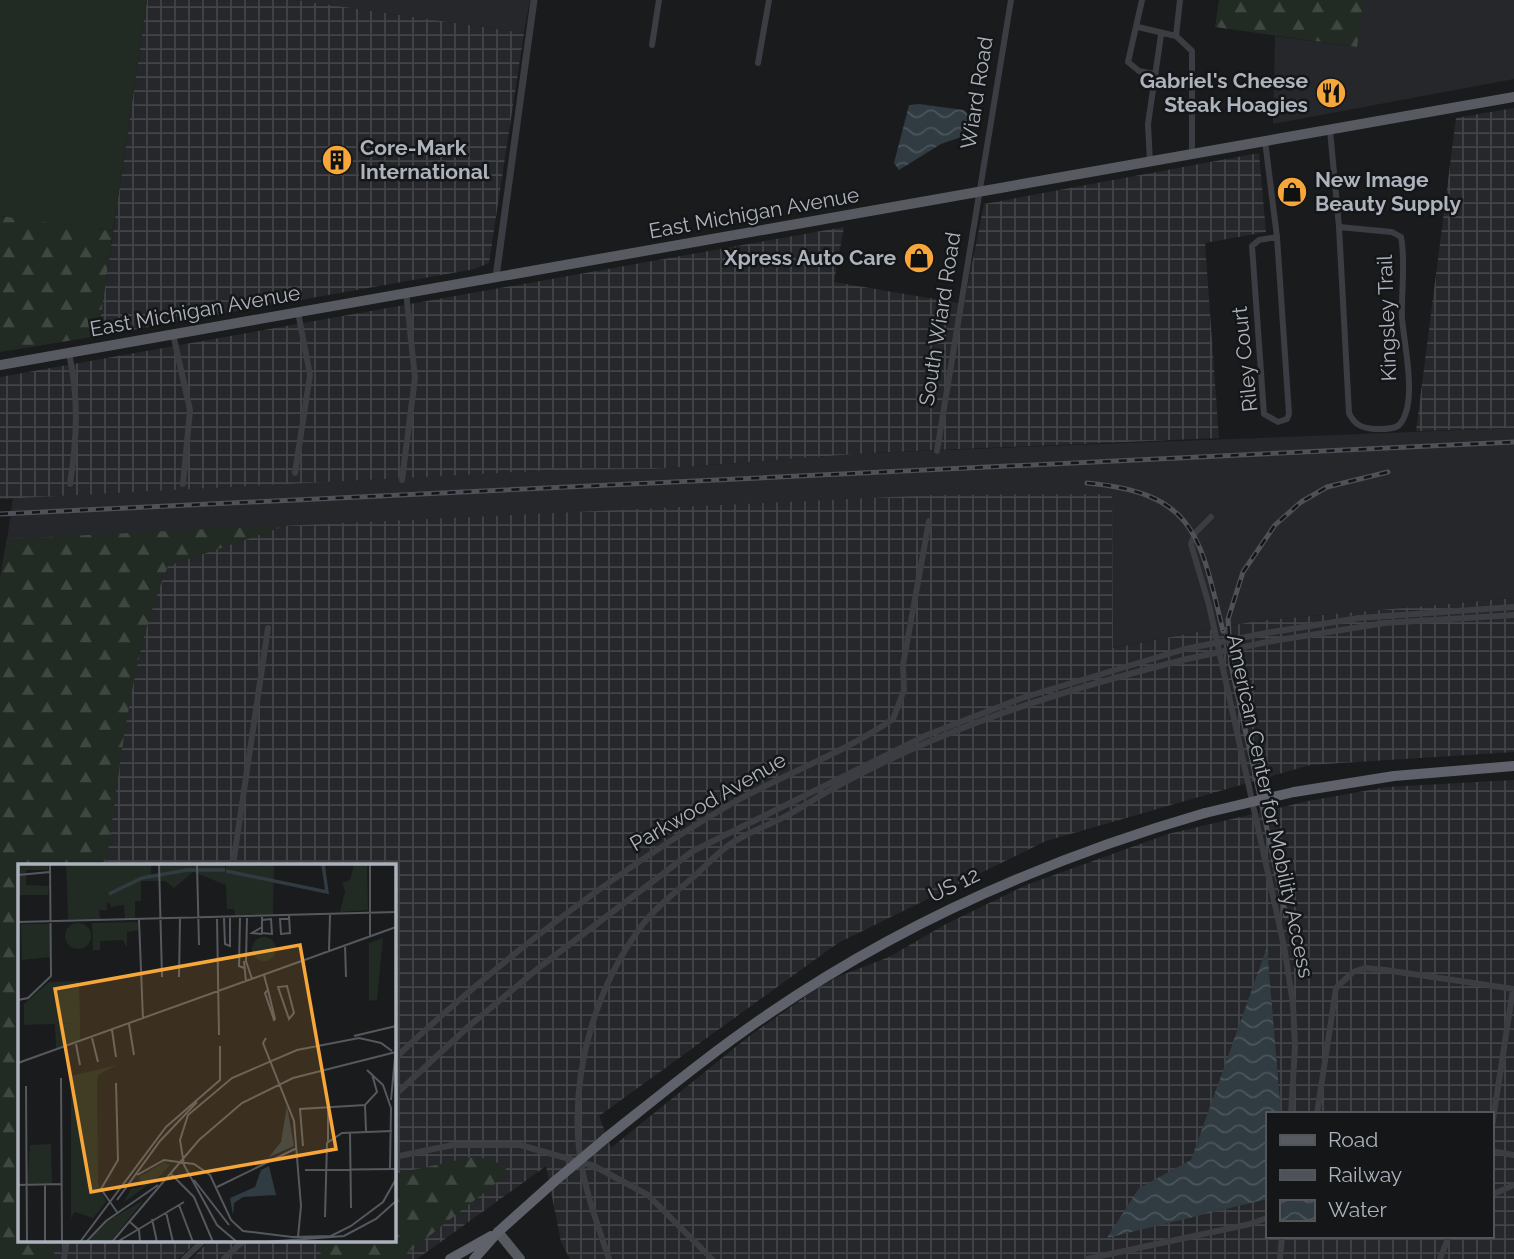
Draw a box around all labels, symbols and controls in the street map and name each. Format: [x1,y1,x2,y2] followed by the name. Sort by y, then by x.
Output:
[955,35,998,151] street label: Wiard Road
[1140,68,1308,117] place label: Gabriel's Cheese Steak Hoagies
[1314,76,1348,110] restaurant icon: Gabriel's Cheese Steak Hoagies
[360,135,490,184] place label: Core-Mark International
[320,143,354,177] building icon: Core-Mark International
[1315,167,1461,216] place label: New Image Beauty Supply
[1275,175,1309,209] shop icon: New Image Beauty Supply
[647,182,861,243] street label: East Michigan Avenue
[913,230,966,408] street label: South Wiard Road
[902,241,936,275] shop icon: Xpress Auto Care
[723,245,896,270] place label: Xpress Auto Care
[1372,254,1401,382] street label: Kingsley Trail
[88,280,302,341] street label: East Michigan Avenue
[1227,305,1262,413] street label: Riley Court
[1222,632,1319,980] street label: American Center for Mobility Access
[625,747,790,856] street label: Parkwood Avenue
[924,862,983,908] street label: US 12
[18,864,396,1242] inset map
[1266,1112,1493,1238] legend
[1328,1127,1378,1152] text: Road
[1328,1162,1402,1187] text: Railway
[1328,1197,1387,1222] text: Water

